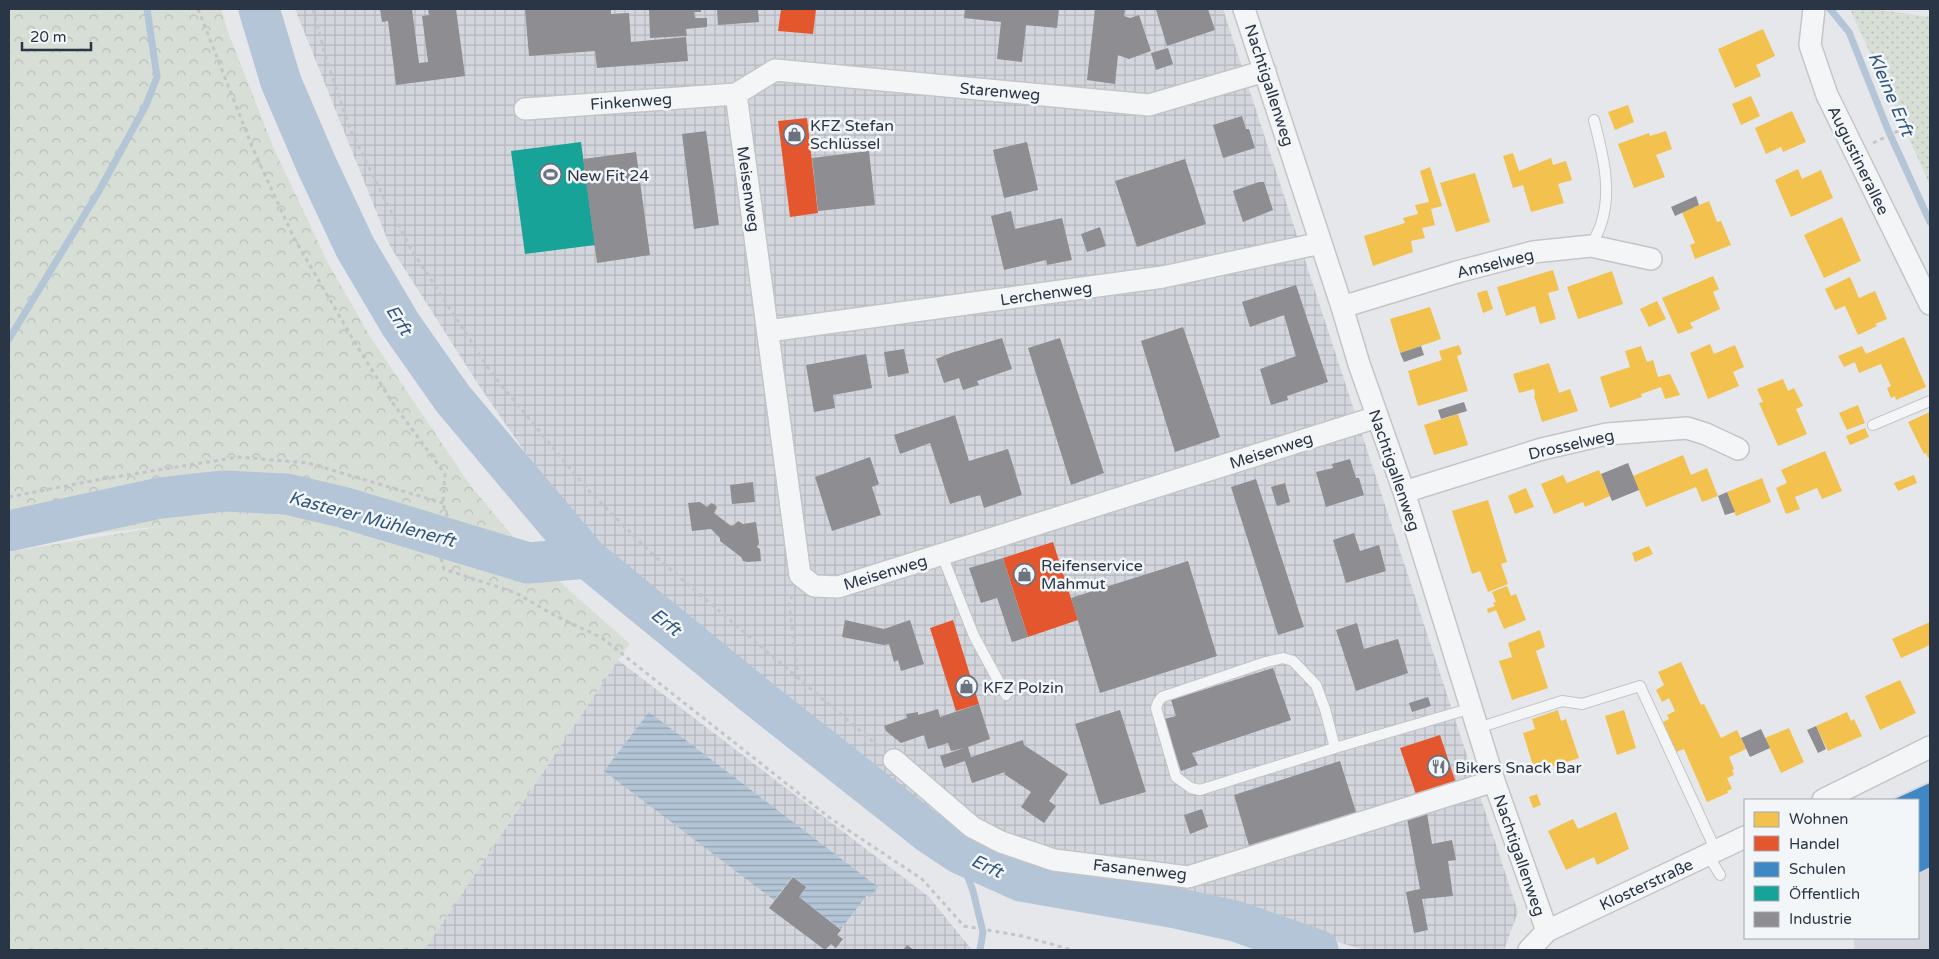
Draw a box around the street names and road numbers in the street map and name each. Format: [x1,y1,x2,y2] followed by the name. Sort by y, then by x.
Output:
[1240,22,1298,149] street label: Nachtigallenweg
[959,79,1041,105] street label: Starenweg
[589,89,673,115] street label: Finkenweg
[1823,103,1893,218] street label: Augustinerallee
[732,145,764,233] street label: Meisenweg
[1455,245,1536,283] street label: Amselweg
[999,278,1093,310] street label: Lerchenweg
[1364,407,1424,534] street label: Nachtigallenweg
[1526,425,1616,465] street label: Drosselweg
[1227,428,1315,474] street label: Meisenweg
[841,551,929,595] street label: Meisenweg
[1489,792,1549,919] street label: Nachtigallenweg
[1092,855,1188,885] street label: Fasanenweg
[1596,855,1696,915] street label: Klosterstraße

